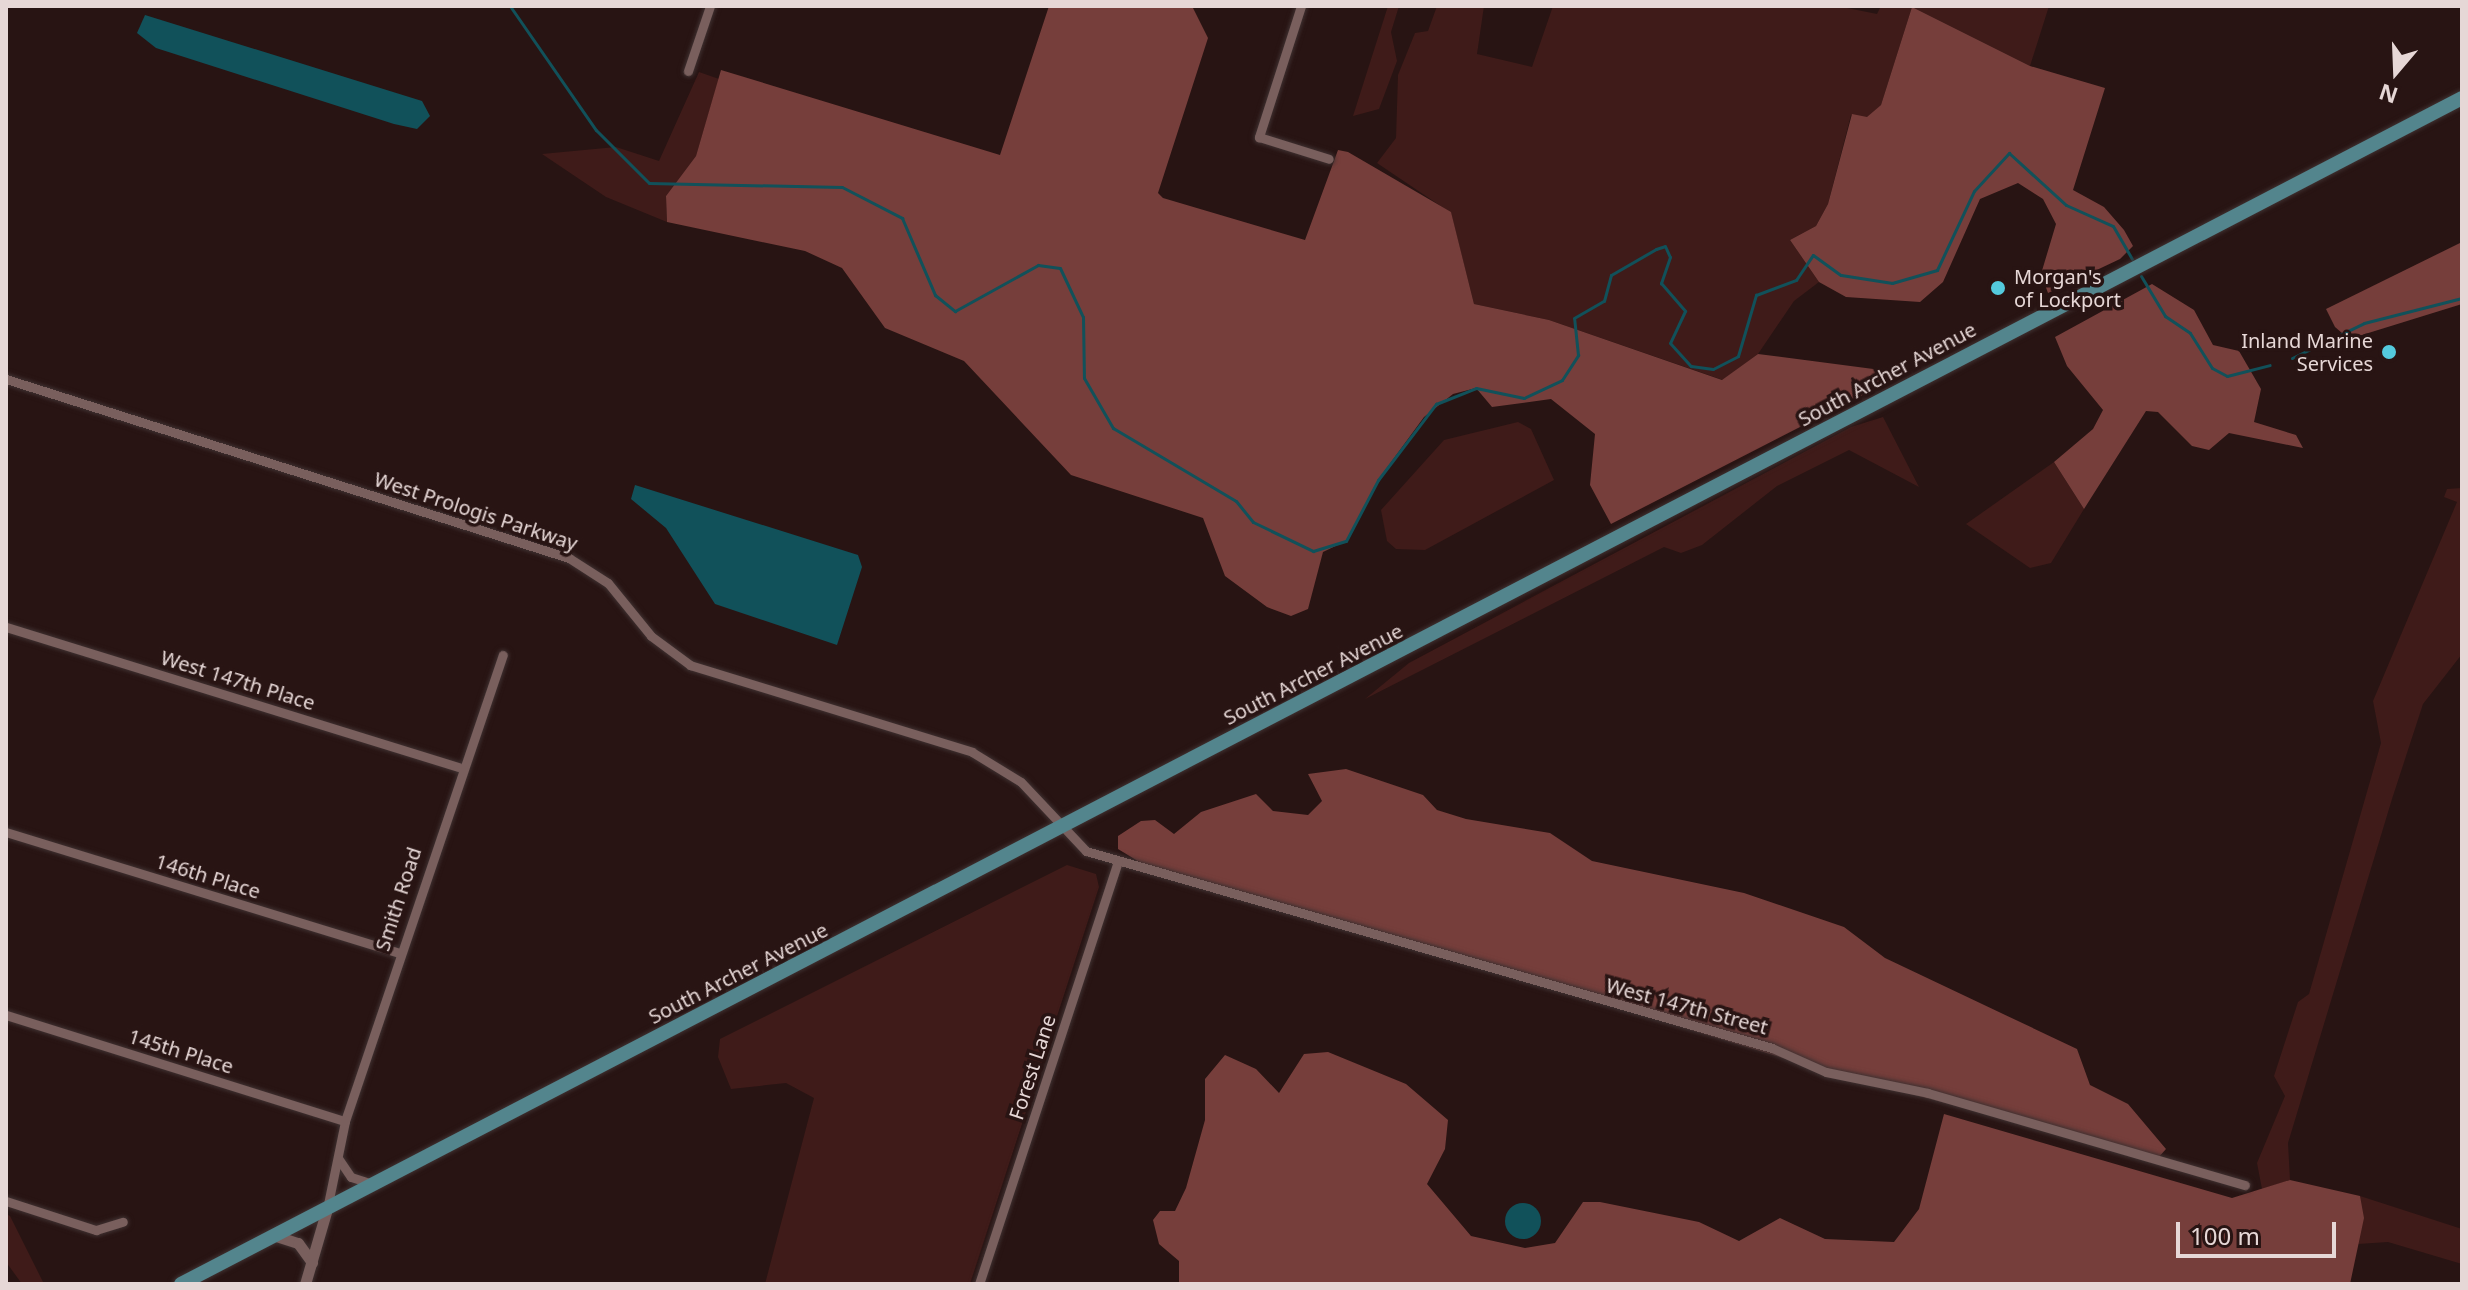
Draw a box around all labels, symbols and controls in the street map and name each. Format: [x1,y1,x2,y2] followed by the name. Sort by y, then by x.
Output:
[2356,32,2436,112] north arrow
[2375,78,2402,112] text: N
[2014,264,2121,311] place label: Morgan's of Lockport
[1989,279,2007,297] marker: Morgan's of Lockport
[1794,317,1980,431] street label: South Archer Avenue
[2241,328,2373,375] place label: Inland Marine Services
[2380,343,2398,361] marker: Inland Marine Services
[371,467,581,555] street label: West Prologis Parkway
[1219,618,1407,730] street label: South Archer Avenue
[158,645,318,715] street label: West 147th Place
[370,844,426,954] street label: Smith Road
[153,849,263,903] street label: 146th Place
[644,917,832,1029] street label: South Archer Avenue
[1604,973,1770,1039] street label: West 147th Street
[1004,1011,1060,1123] street label: Forest Lane
[126,1024,236,1078] street label: 145th Place
[2180,1206,2340,1256] scale bar
[2190,1219,2260,1252] text: 100 m

